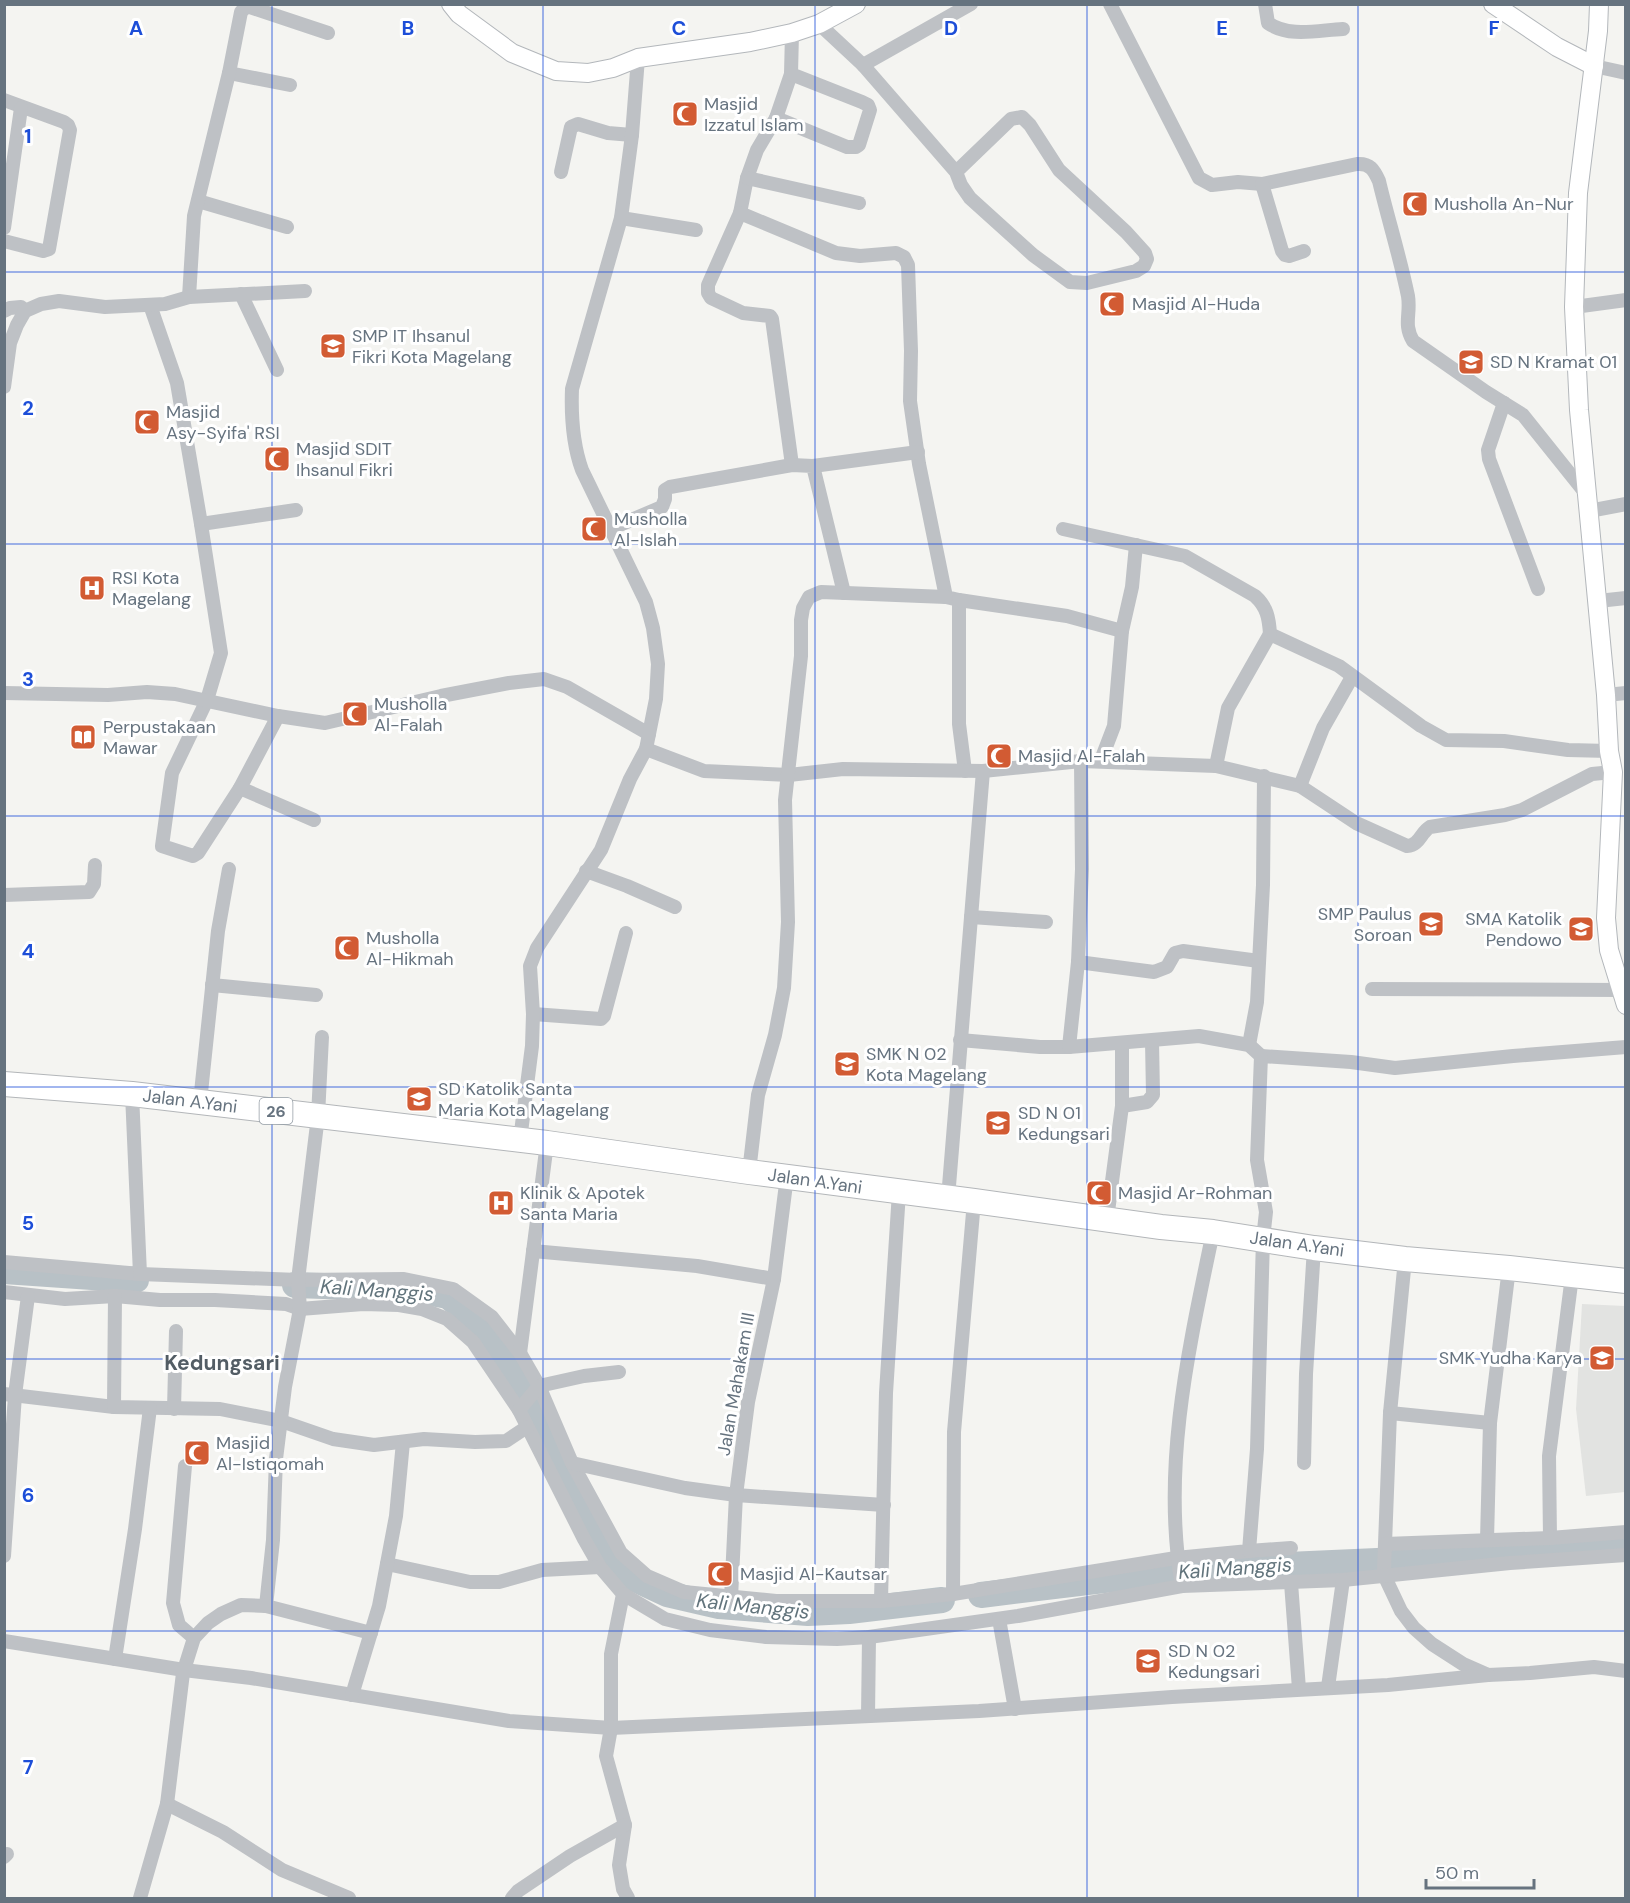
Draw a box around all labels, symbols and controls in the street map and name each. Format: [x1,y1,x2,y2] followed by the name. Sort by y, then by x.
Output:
[129,15,143,41] text: A
[402,15,414,41] text: B
[672,15,686,41] text: C
[944,15,958,41] text: D
[1216,15,1228,41] text: E
[1488,15,1500,41] text: F
[704,92,804,137] place label: Masjid Izzatul Islam
[670,99,700,129] mosque icon: Masjid Izzatul Islam
[24,123,32,149] text: 1
[1400,189,1430,219] mosque icon: Musholla An-Nur
[1434,192,1574,216] place label: Musholla An-Nur
[1097,289,1127,319] mosque icon: Masjid Al-Huda
[1132,292,1260,316] place label: Masjid Al-Huda
[352,324,512,369] place label: SMP IT Ihsanul Fikri Kota Magelang
[318,331,348,361] school or university icon: SMP IT Ihsanul Fikri Kota Magelang
[1456,347,1486,377] school or university icon: SD N Kramat 01
[1490,350,1617,374] place label: SD N Kramat 01
[22,395,34,421] text: 2
[166,400,280,445] place label: Masjid Asy-Syifa' RSI
[132,407,162,437] mosque icon: Masjid Asy-Syifa' RSI
[296,437,393,482] place label: Masjid SDIT Ihsanul Fikri
[262,444,292,474] mosque icon: Masjid SDIT Ihsanul Fikri
[614,507,687,552] place label: Musholla Al-Islah
[579,514,609,544] mosque icon: Musholla Al-Islah
[112,566,191,611] place label: RSI Kota Magelang
[77,573,107,603] hospital icon: RSI Kota Magelang
[22,666,34,692] text: 3
[374,692,447,737] place label: Musholla Al-Falah
[340,699,370,729] mosque icon: Musholla Al-Falah
[103,715,216,760] place label: Perpustakaan Mawar
[68,722,98,752] library icon: Perpustakaan Mawar
[984,741,1014,771] mosque icon: Masjid Al-Falah
[1018,744,1145,768] place label: Masjid Al-Falah
[1318,902,1412,947] place label: SMP Paulus Soroan
[1465,907,1562,952] place label: SMA Katolik Pendowo
[1416,909,1446,939] school or university icon: SMP Paulus Soroan
[1566,914,1596,944] school or university icon: SMA Katolik Pendowo
[366,926,454,971] place label: Musholla Al-Hikmah
[332,933,362,963] mosque icon: Musholla Al-Hikmah
[22,938,35,964] text: 4
[866,1042,987,1087] place label: SMK N 02 Kota Magelang
[832,1049,862,1079] school or university icon: SMK N 02 Kota Magelang
[438,1077,609,1122] place label: SD Katolik Santa Maria Kota Magelang
[141,1083,239,1119] street label: Jalan A.Yani
[404,1084,434,1114] school or university icon: SD Katolik Santa Maria Kota Magelang
[260,1098,292,1124] road number: 26
[1018,1101,1110,1146] place label: SD N 01 Kedungsari
[983,1108,1013,1138] school or university icon: SD N 01 Kedungsari
[766,1162,864,1200] street label: Jalan A.Yani
[1084,1178,1114,1208] mosque icon: Masjid Ar-Rohman
[520,1181,645,1226] place label: Klinik & Apotek Santa Maria
[1118,1181,1272,1205] place label: Masjid Ar-Rohman
[486,1188,516,1218] hospital icon: Klinik & Apotek Santa Maria
[22,1210,34,1236] text: 5
[1248,1225,1346,1263] street label: Jalan A.Yani
[319,1273,435,1307] water label: Kali Manggis
[712,1310,760,1458] street label: Jalan Mahakam III
[1587,1343,1617,1373] school or university icon: SMK Yudha Karya
[1439,1346,1582,1370] place label: SMK Yudha Karya
[164,1349,280,1377] district label: Kedungsari
[216,1431,324,1476] place label: Masjid Al-Istiqomah
[182,1438,212,1468] mosque icon: Masjid Al-Istiqomah
[22,1482,34,1508] text: 6
[1177,1551,1293,1585] water label: Kali Manggis
[705,1559,735,1589] mosque icon: Masjid Al-Kautsar
[740,1562,888,1586] place label: Masjid Al-Kautsar
[695,1587,811,1625] water label: Kali Manggis
[1168,1639,1260,1684] place label: SD N 02 Kedungsari
[1133,1646,1163,1676] school or university icon: SD N 02 Kedungsari
[23,1754,34,1780] text: 7
[1426,1852,1534,1890] scale bar
[1435,1861,1479,1885] text: 50 m

